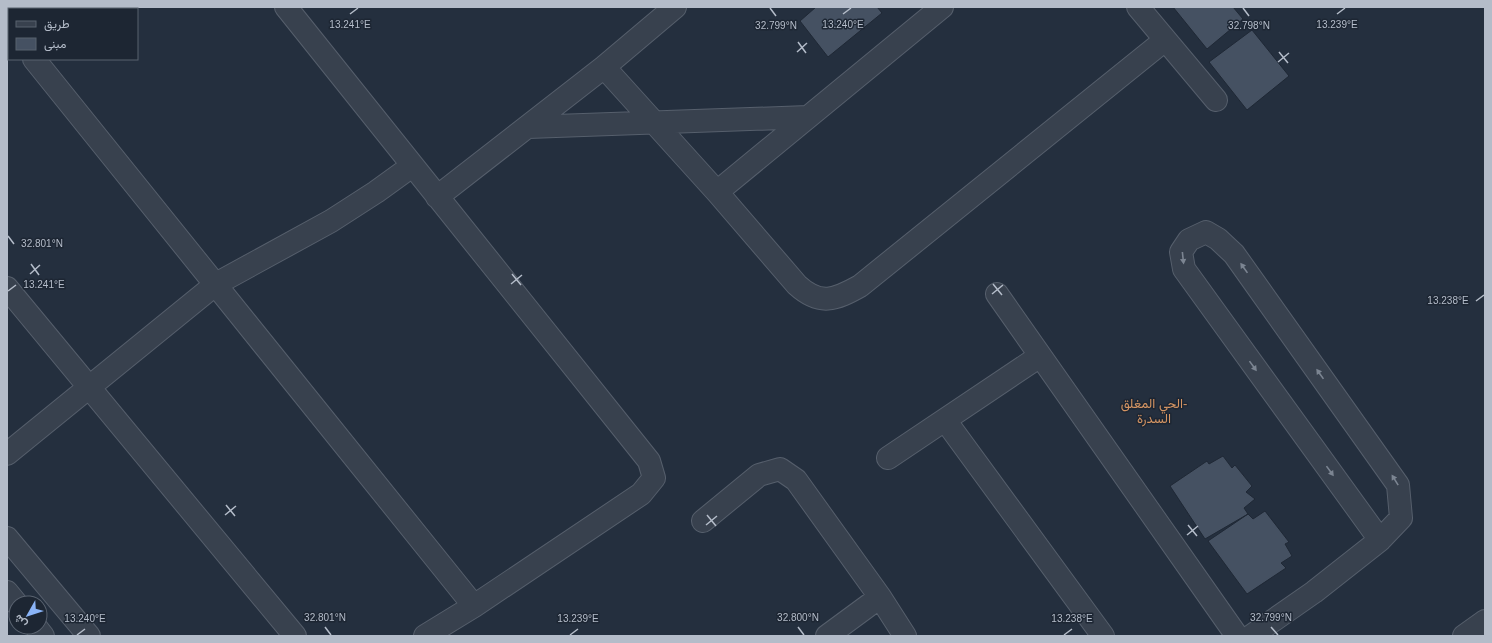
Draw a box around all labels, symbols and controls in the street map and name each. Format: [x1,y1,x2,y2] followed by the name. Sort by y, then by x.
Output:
[8,8,138,60] legend
[44,17,70,32] text: طريق
[329,19,371,30] text: 13.241°E
[822,19,864,30] text: 13.240°E
[1316,19,1358,30] text: 13.239°E
[755,20,797,31] text: 32.799°N
[1228,20,1270,31] text: 32.798°N
[44,37,66,52] text: مبنى
[21,238,63,249] text: 32.801°N
[1179,252,1186,264] one-way arrow
[1240,263,1248,274] one-way arrow
[23,279,65,290] text: 13.241°E
[1427,295,1469,306] text: 13.238°E
[1249,360,1258,371] one-way arrow
[1316,369,1324,380] one-way arrow
[1121,396,1187,427] district label: الحي المغلق- السدرة
[1325,466,1333,476] one-way arrow
[1391,475,1398,486] one-way arrow
[8,595,48,635] north arrow
[11,612,30,630] text: ش
[304,612,346,623] text: 32.801°N
[777,612,819,623] text: 32.800°N
[1250,612,1292,623] text: 32.799°N
[64,613,106,624] text: 13.240°E
[557,613,599,624] text: 13.239°E
[1051,613,1093,624] text: 13.238°E

